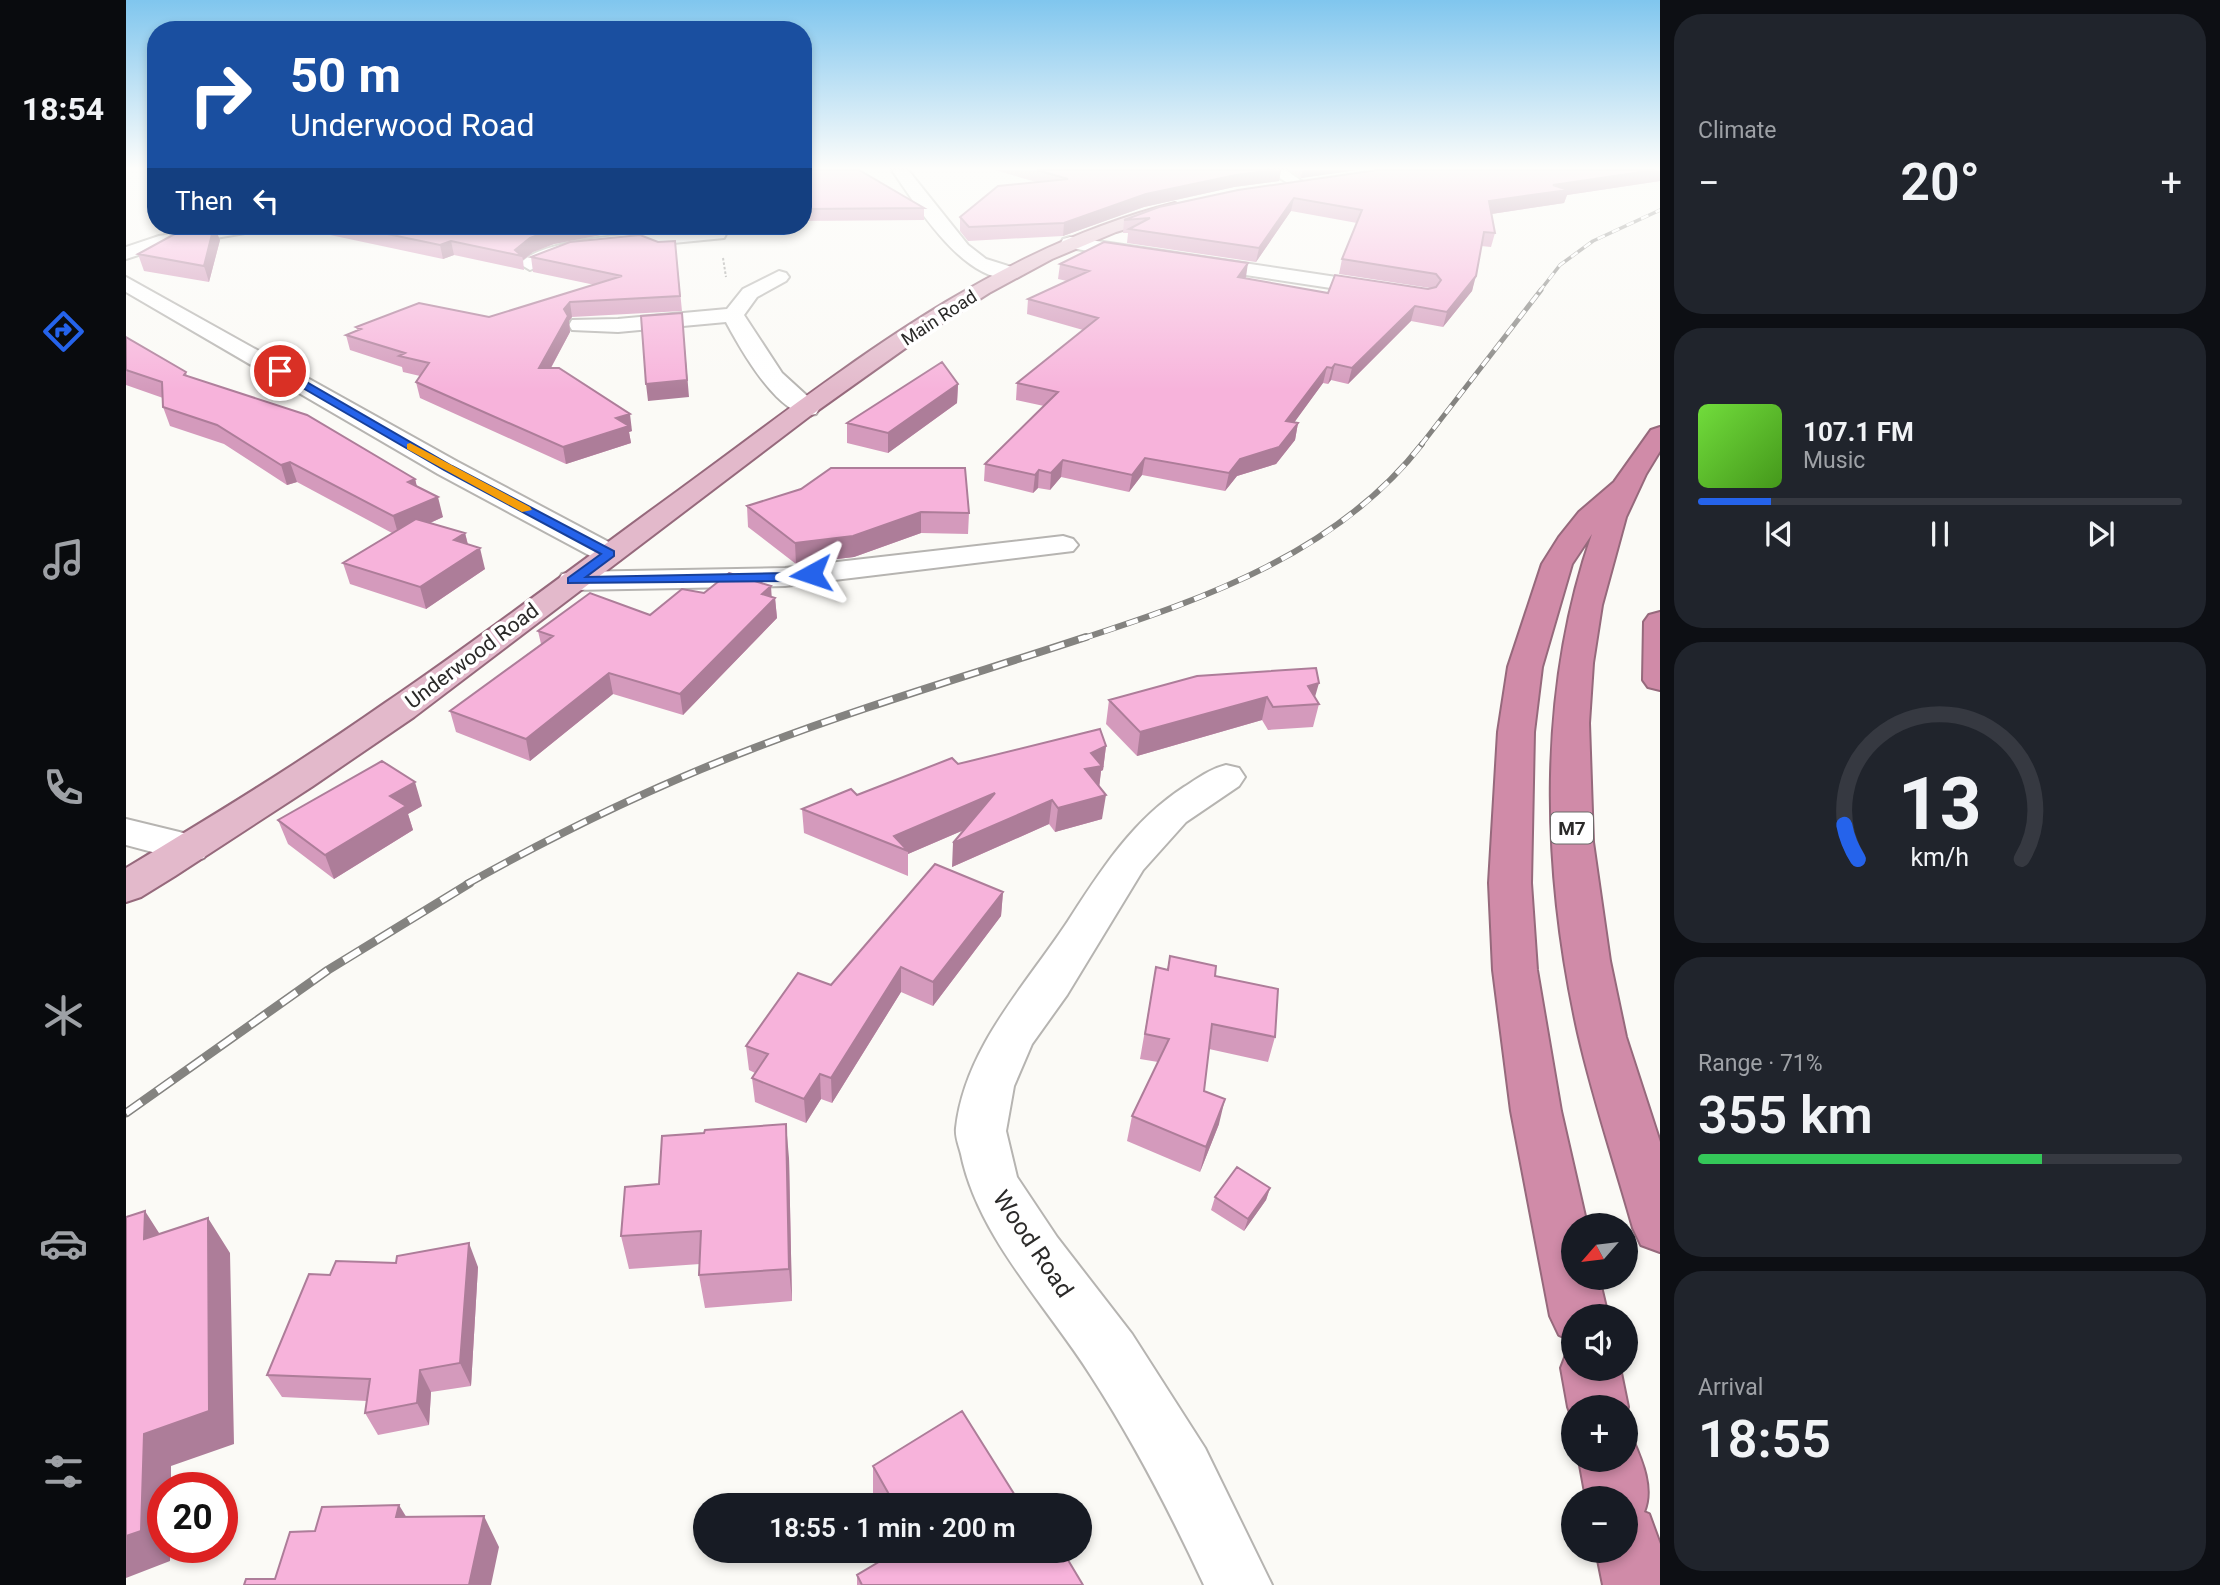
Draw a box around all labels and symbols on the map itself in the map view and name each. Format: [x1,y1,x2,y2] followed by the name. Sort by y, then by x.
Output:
[897,285,980,350] street label: Main Road
[250,341,310,401] pin
[774,537,848,611] position arrow
[401,598,543,714] street label: Underwood Road
[1551,813,1593,844] road number: M7
[987,1185,1079,1303] street label: Wood Road
[1561,1213,1638,1290] north arrow
[147,1472,238,1563] speed limit sign: 20

